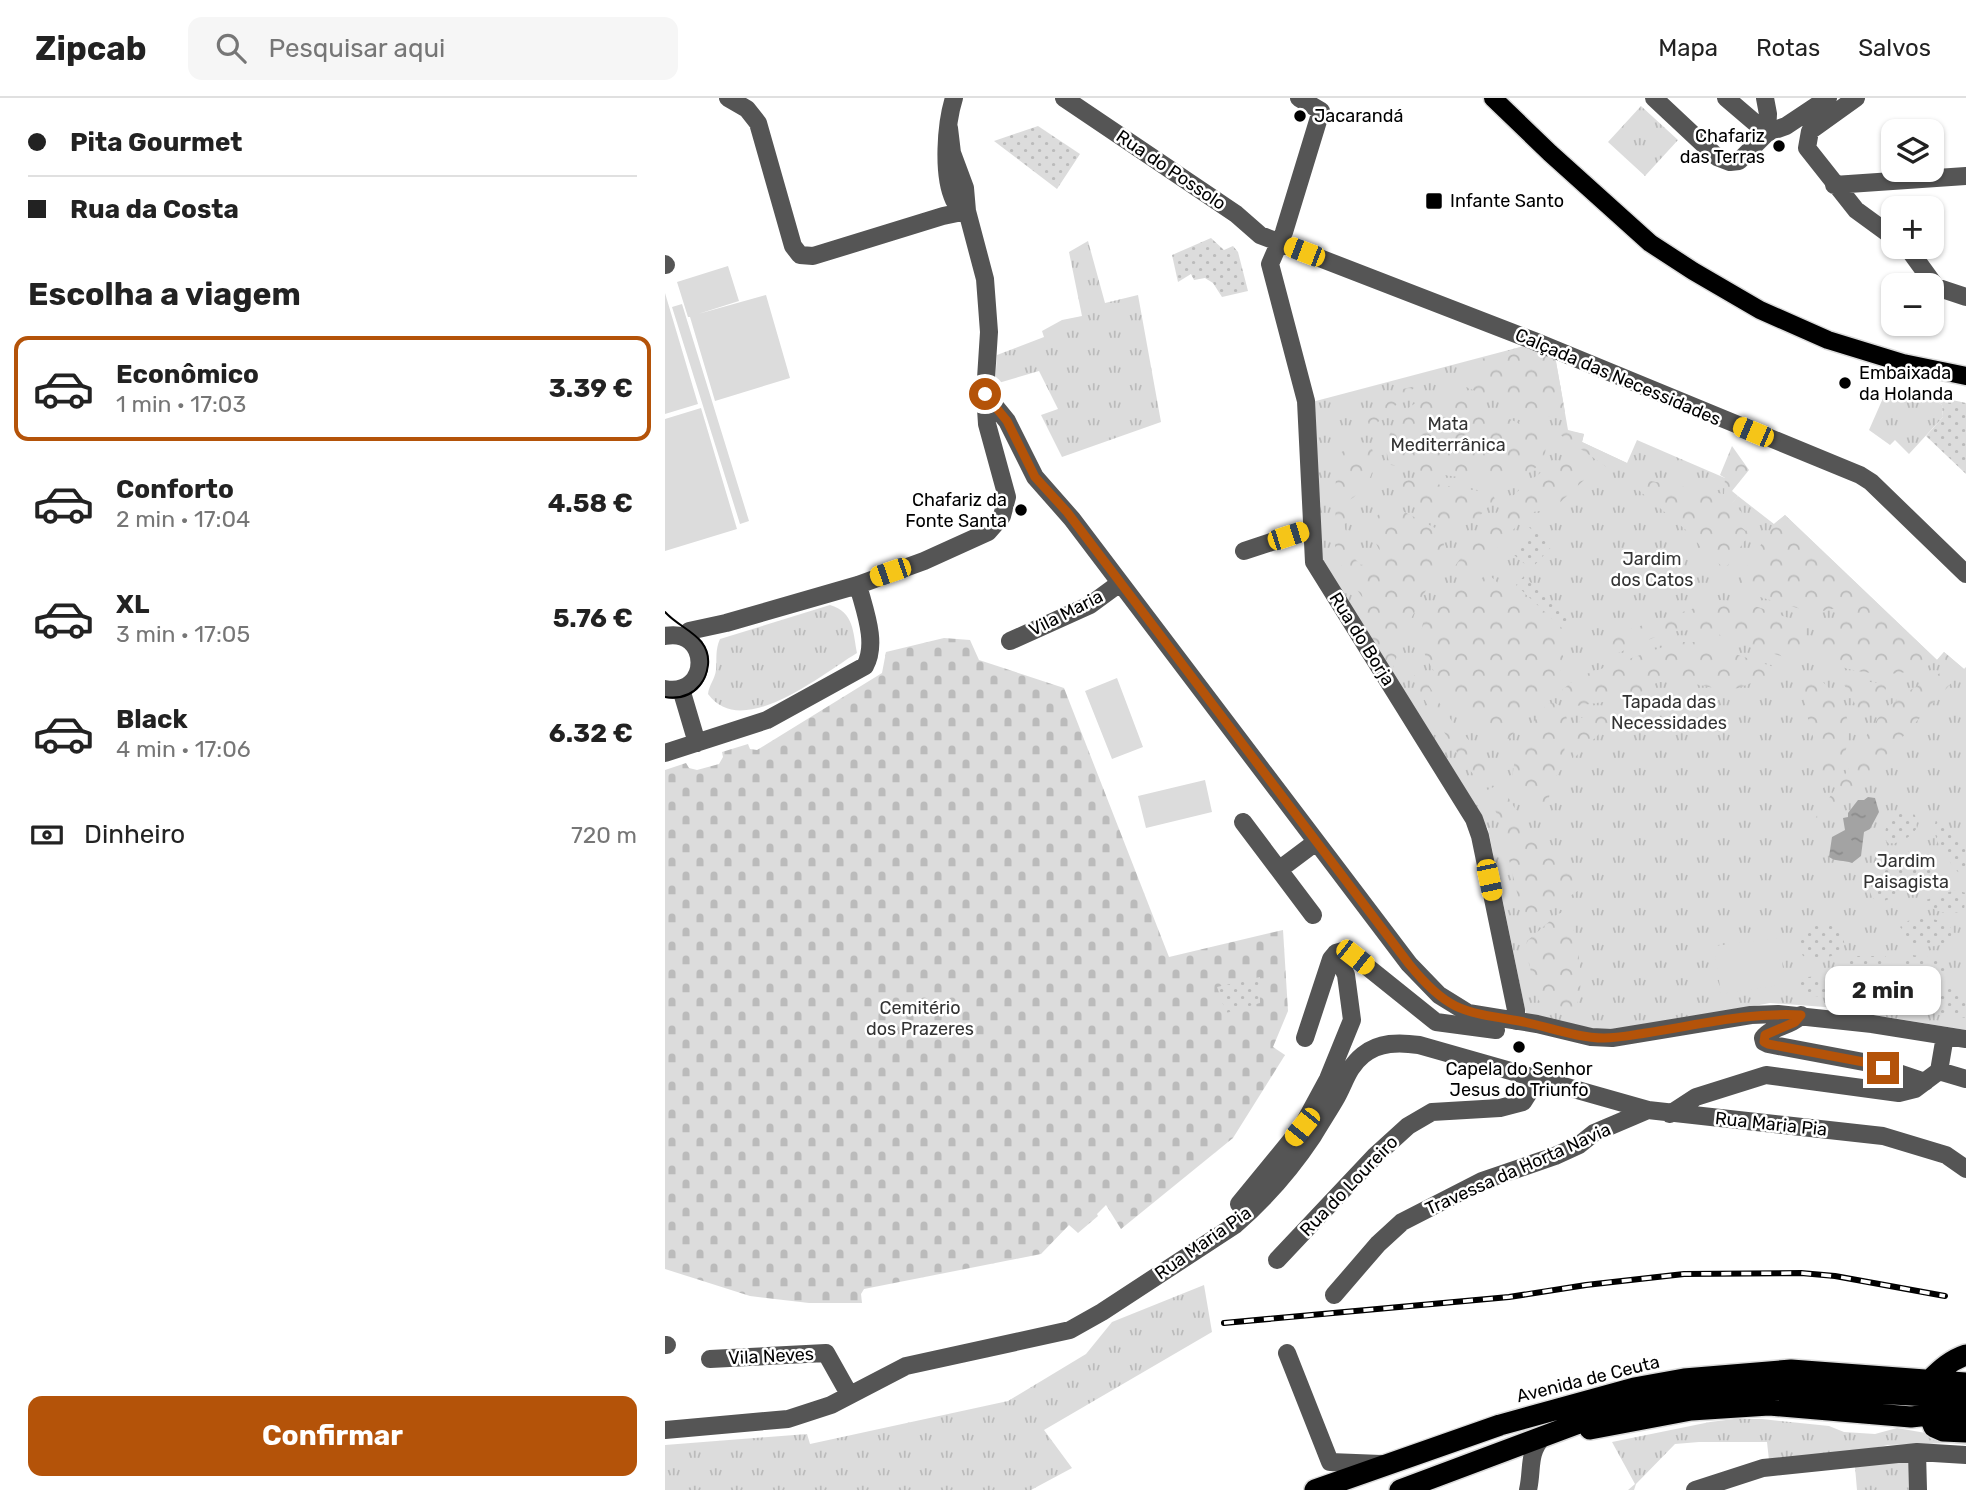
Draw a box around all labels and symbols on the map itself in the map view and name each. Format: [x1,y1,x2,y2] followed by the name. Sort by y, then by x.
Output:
[1314,105,1403,127] place label: Jacarandá
[1292,108,1308,124] marker: Jacarandá
[1112,125,1230,215] street label: Rua do Possolo
[1680,125,1765,168] place label: Chafariz das Terras
[1771,138,1787,154] marker: Chafariz das Terras
[1450,190,1564,212] place label: Infante Santo
[1424,191,1444,211] marker: Infante Santo
[1281,235,1328,269] car
[1512,324,1724,430] street label: Calçada das Necessidades
[1859,362,1953,405] place label: Embaixada da Holanda
[1837,375,1853,391] marker: Embaixada da Holanda
[969,378,1001,410] route start
[1390,413,1506,456] park label: Mata Mediterrânica
[1730,414,1777,450] car
[905,489,1007,532] place label: Chafariz da Fonte Santa
[1013,502,1029,518] marker: Chafariz da Fonte Santa
[1265,520,1312,552] car
[1610,548,1694,591] park label: Jardim dos Catos
[867,555,914,589] car
[1025,585,1107,641] street label: Vila Maria
[1325,588,1399,690] street label: Rua do Borja
[1611,691,1727,734] park label: Tapada das Necessidades
[1863,850,1949,893] park label: Jardim Paisagista
[1475,857,1504,903] car
[1332,936,1379,978] car
[1825,967,1941,1016] callout: 2 min
[866,997,974,1040] park label: Cemitério dos Prazeres
[1511,1039,1527,1055] marker: Capela do Senhor Jesus do Triunfo
[1867,1052,1899,1084] route end
[1445,1058,1593,1101] place label: Capela do Senhor Jesus do Triunfo
[1281,1104,1324,1150] car
[1714,1107,1828,1141] street label: Rua Maria Pia
[1422,1118,1614,1220] street label: Travessa da Horta Navia
[1295,1131,1403,1241] street label: Rua do Loureiro
[1151,1202,1255,1284] street label: Rua Maria Pia
[727,1343,815,1369] street label: Vila Neves
[1514,1351,1662,1407] street label: Avenida de Ceuta

